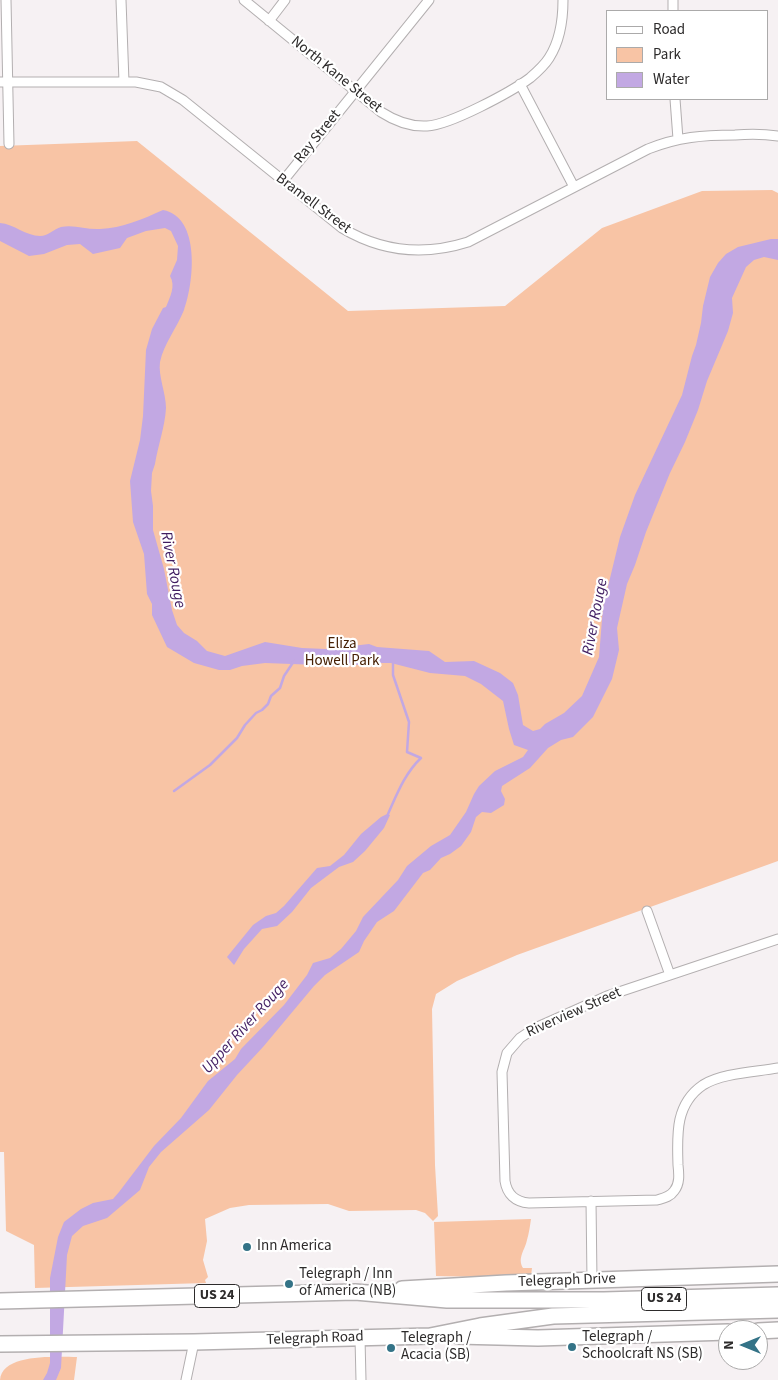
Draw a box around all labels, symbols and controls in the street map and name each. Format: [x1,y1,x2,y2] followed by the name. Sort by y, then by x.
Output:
[606,10,768,100] legend
[653,19,685,40] text: Road
[287,33,385,117] street label: North Kane Street
[653,44,681,65] text: Park
[653,69,689,90] text: Water
[291,107,345,167] street label: Ray Street
[272,170,354,238] street label: Bramell Street
[155,530,189,610] water label: River Rouge
[579,577,613,657] water label: River Rouge
[305,636,379,671] park label: Eliza Howell Park
[198,976,294,1078] water label: Upper River Rouge
[524,984,624,1042] street label: Riverview Street
[257,1238,332,1256] place label: Inn America
[241,1241,253,1253] marker: Inn America
[299,1266,396,1301] place label: Telegraph / Inn of America (NB)
[518,1270,616,1292] street label: Telegraph Drive
[283,1278,295,1290] marker: Telegraph / Inn of America (NB)
[194,1284,240,1308] road number: US 24
[642,1288,686,1310] road number: US 24
[718,1320,768,1370] north arrow
[266,1328,364,1350] street label: Telegraph Road
[582,1329,703,1364] place label: Telegraph / Schoolcraft NS (SB)
[401,1330,471,1365] place label: Telegraph / Acacia (SB)
[719,1340,739,1350] text: N
[566,1341,578,1353] marker: Telegraph / Schoolcraft NS (SB)
[385,1342,397,1354] marker: Telegraph / Acacia (SB)

